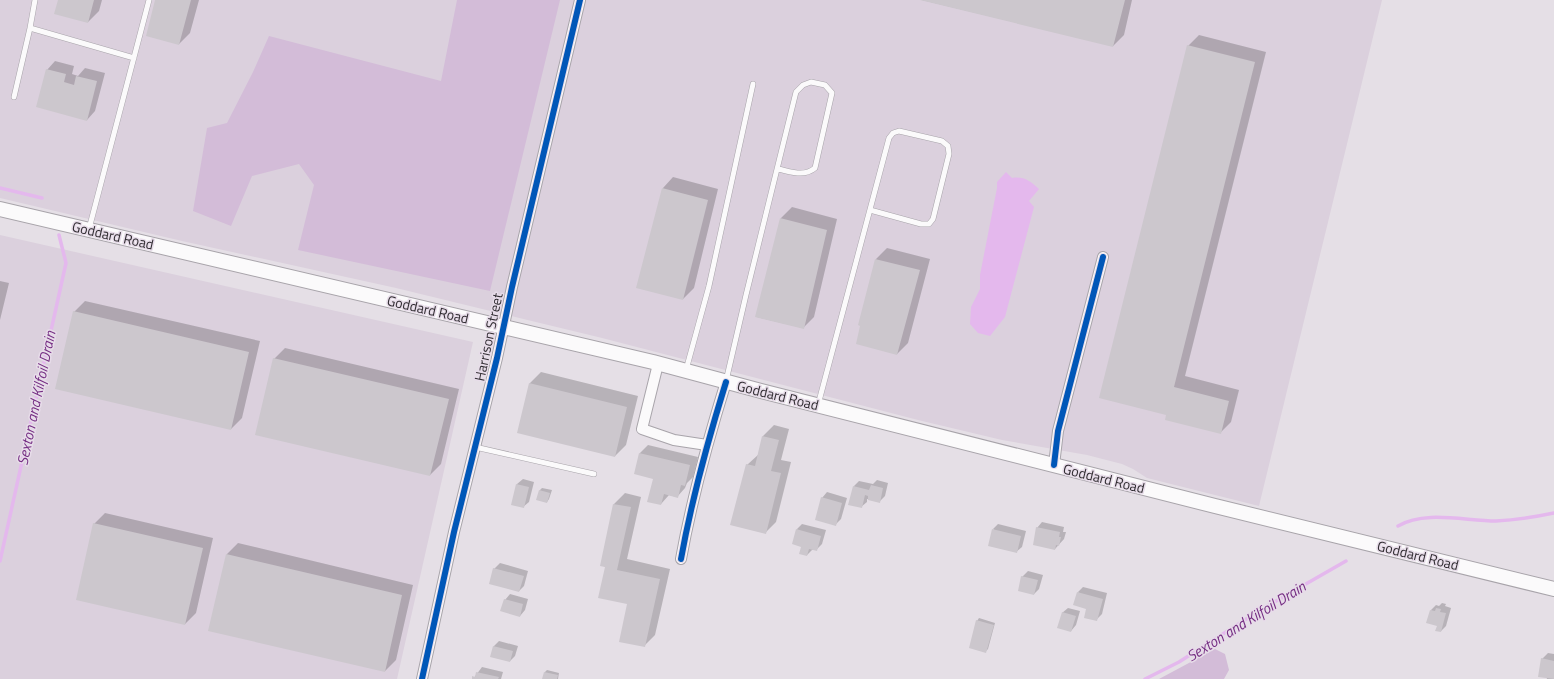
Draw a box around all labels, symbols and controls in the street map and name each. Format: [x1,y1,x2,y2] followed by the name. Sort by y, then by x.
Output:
[70,215,156,255] street label: Goddard Road
[385,289,471,329] street label: Goddard Road
[468,291,508,383] street label: Harrison Street
[11,328,62,467] water label: Sexton and Kilfoil Drain
[735,375,821,415] street label: Goddard Road
[1061,458,1147,498] street label: Goddard Road
[1375,535,1461,575] street label: Goddard Road
[1182,575,1311,667] water label: Sexton and Kilfoil Drain

